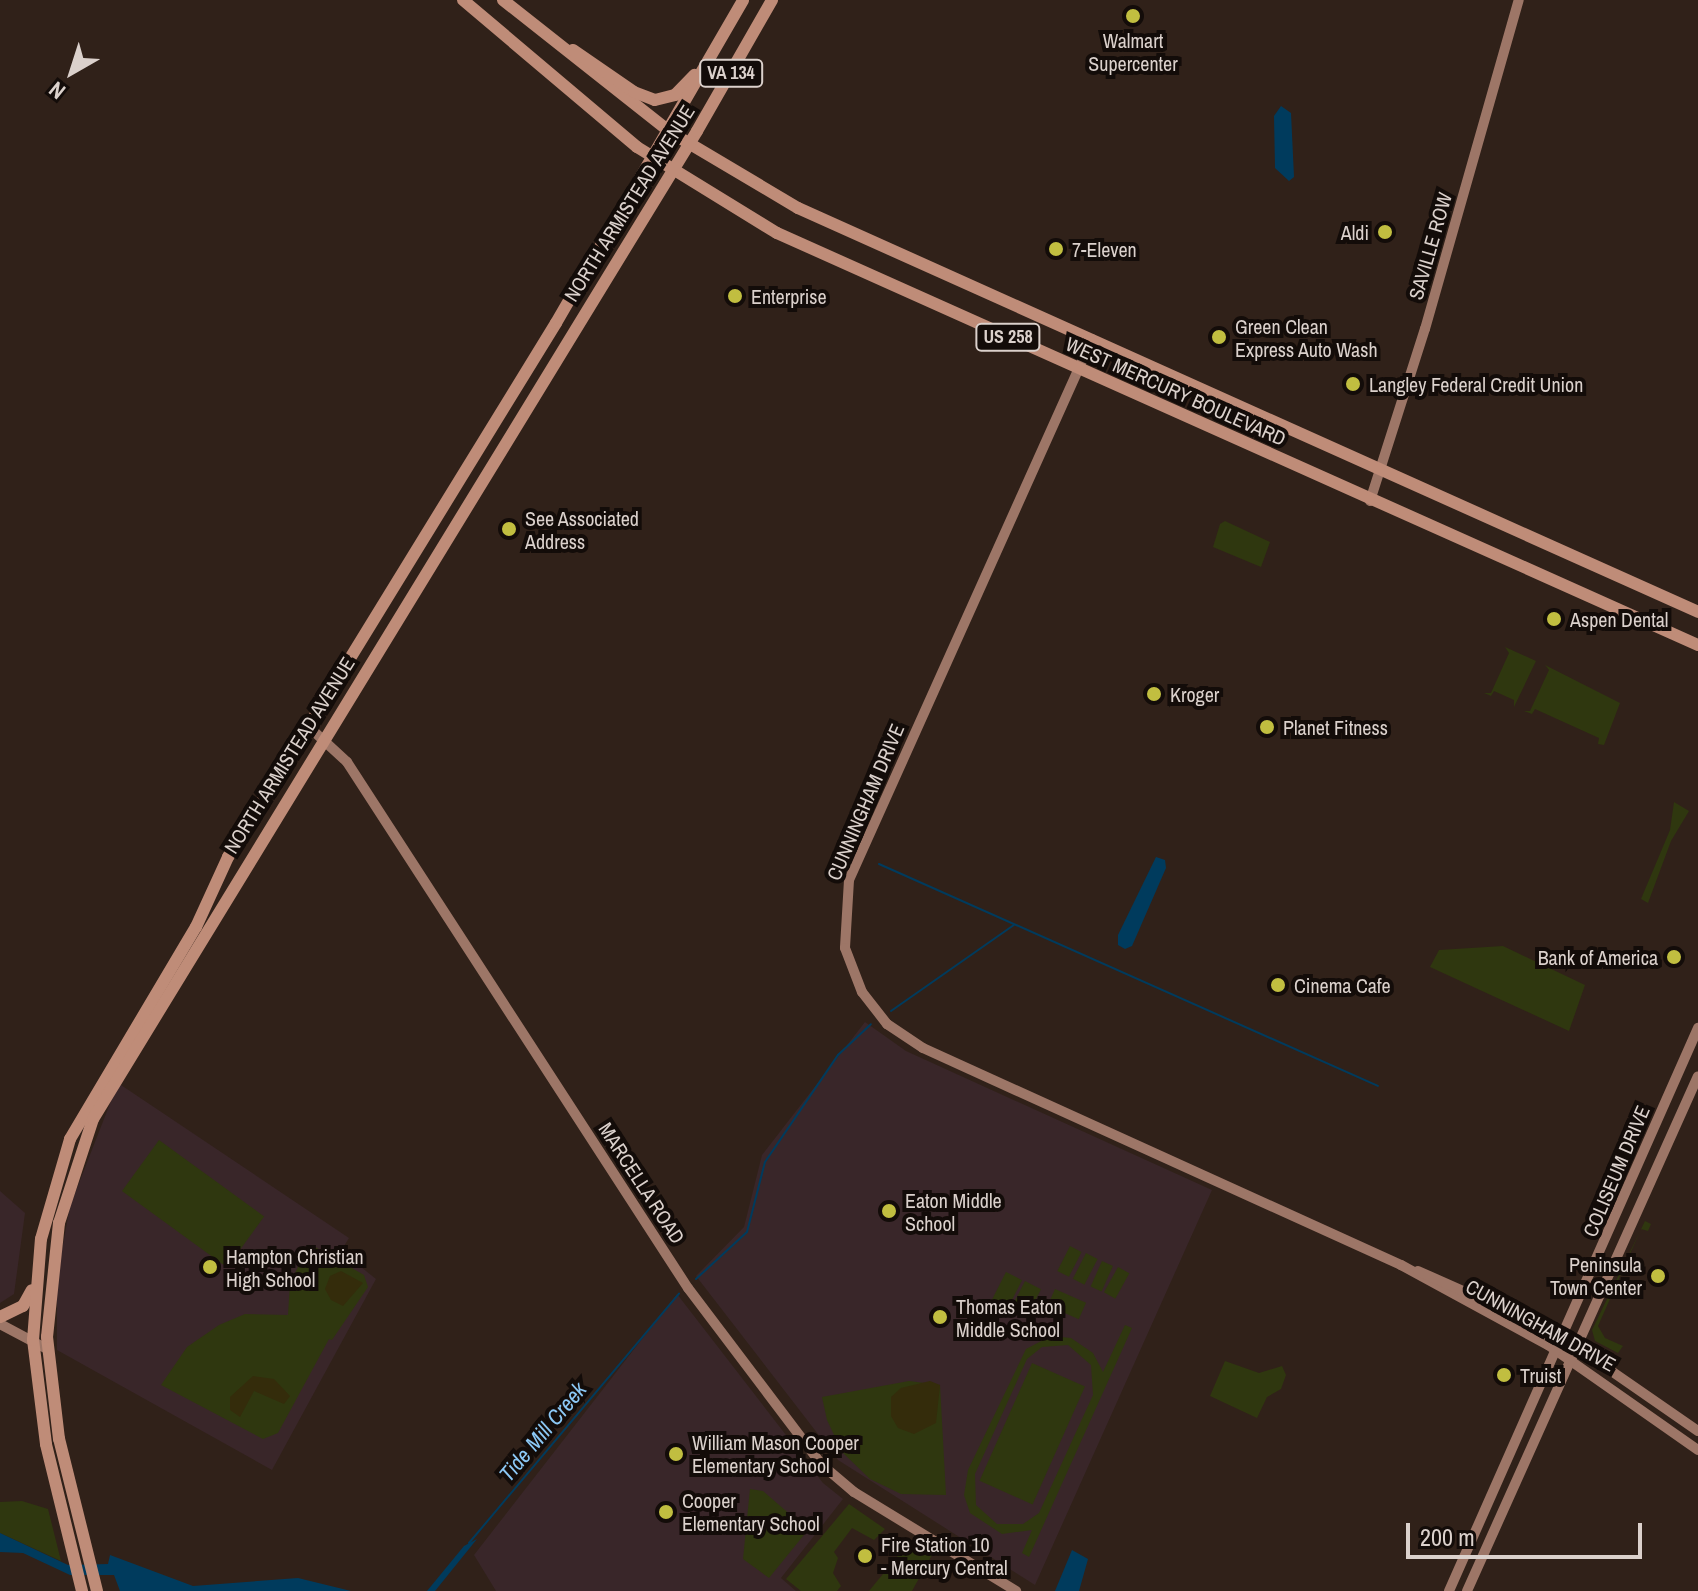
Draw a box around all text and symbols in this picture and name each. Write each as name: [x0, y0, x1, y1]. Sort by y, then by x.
marker: Walmart Supercenter: [1124, 7, 1142, 25]
place label: Walmart Supercenter: [1088, 28, 1178, 75]
north arrow: [32, 32, 112, 112]
road number: VA 134: [697, 59, 765, 87]
text: N: [42, 75, 71, 106]
street label: NORTH ARMISTEAD AVENUE: [558, 100, 700, 306]
street label: SAVILLE ROW: [1403, 190, 1457, 302]
place label: Aldi: [1341, 220, 1369, 244]
marker: Aldi: [1376, 223, 1394, 241]
place label: 7-Eleven: [1072, 237, 1137, 261]
marker: 7-Eleven: [1047, 240, 1065, 258]
place label: Enterprise: [751, 284, 827, 308]
marker: Enterprise: [726, 287, 744, 305]
place label: Green Clean Express Auto Wash: [1235, 314, 1378, 361]
road number: US 258: [974, 323, 1042, 351]
marker: Green Clean Express Auto Wash: [1210, 328, 1228, 346]
street label: WEST MERCURY BOULEVARD: [1062, 331, 1290, 451]
place label: Langley Federal Credit Union: [1369, 372, 1583, 396]
marker: Langley Federal Credit Union: [1344, 375, 1362, 393]
place label: See Associated Address: [525, 506, 640, 553]
marker: See Associated Address: [500, 520, 518, 538]
place label: Aspen Dental: [1570, 607, 1668, 631]
marker: Aspen Dental: [1545, 610, 1563, 628]
street label: NORTH ARMISTEAD AVENUE: [218, 652, 360, 858]
place label: Kroger: [1170, 682, 1219, 706]
marker: Kroger: [1145, 685, 1163, 703]
place label: Planet Fitness: [1283, 715, 1388, 739]
marker: Planet Fitness: [1258, 718, 1276, 736]
street label: CUNNINGHAM DRIVE: [821, 720, 909, 884]
place label: Bank of America: [1537, 945, 1658, 969]
marker: Bank of America: [1665, 948, 1683, 966]
place label: Cinema Cafe: [1294, 973, 1391, 997]
marker: Cinema Cafe: [1269, 976, 1287, 994]
street label: COLISEUM DRIVE: [1578, 1102, 1654, 1240]
street label: MARCELLA ROAD: [594, 1118, 690, 1248]
place label: Eaton Middle School: [905, 1188, 1002, 1235]
marker: Eaton Middle School: [880, 1202, 898, 1220]
place label: Hampton Christian High School: [226, 1244, 364, 1291]
place label: Peninsula Town Center: [1550, 1252, 1642, 1299]
marker: Hampton Christian High School: [201, 1258, 219, 1276]
marker: Peninsula Town Center: [1649, 1267, 1667, 1285]
street label: CUNNINGHAM DRIVE: [1462, 1274, 1620, 1376]
place label: Thomas Eaton Middle School: [956, 1294, 1063, 1341]
marker: Thomas Eaton Middle School: [931, 1308, 949, 1326]
place label: Truist: [1520, 1363, 1561, 1387]
marker: Truist: [1495, 1366, 1513, 1384]
water label: Tide Mill Creek: [494, 1377, 592, 1487]
place label: William Mason Cooper Elementary School: [692, 1430, 859, 1477]
marker: William Mason Cooper Elementary School: [667, 1445, 685, 1463]
place label: Cooper Elementary School: [682, 1488, 820, 1535]
marker: Cooper Elementary School: [657, 1503, 675, 1521]
scale bar: [1410, 1507, 1646, 1557]
text: 200 m: [1420, 1521, 1475, 1553]
place label: Fire Station 10 - Mercury Central: [881, 1532, 1008, 1579]
marker: Fire Station 10 - Mercury Central: [856, 1547, 874, 1565]

